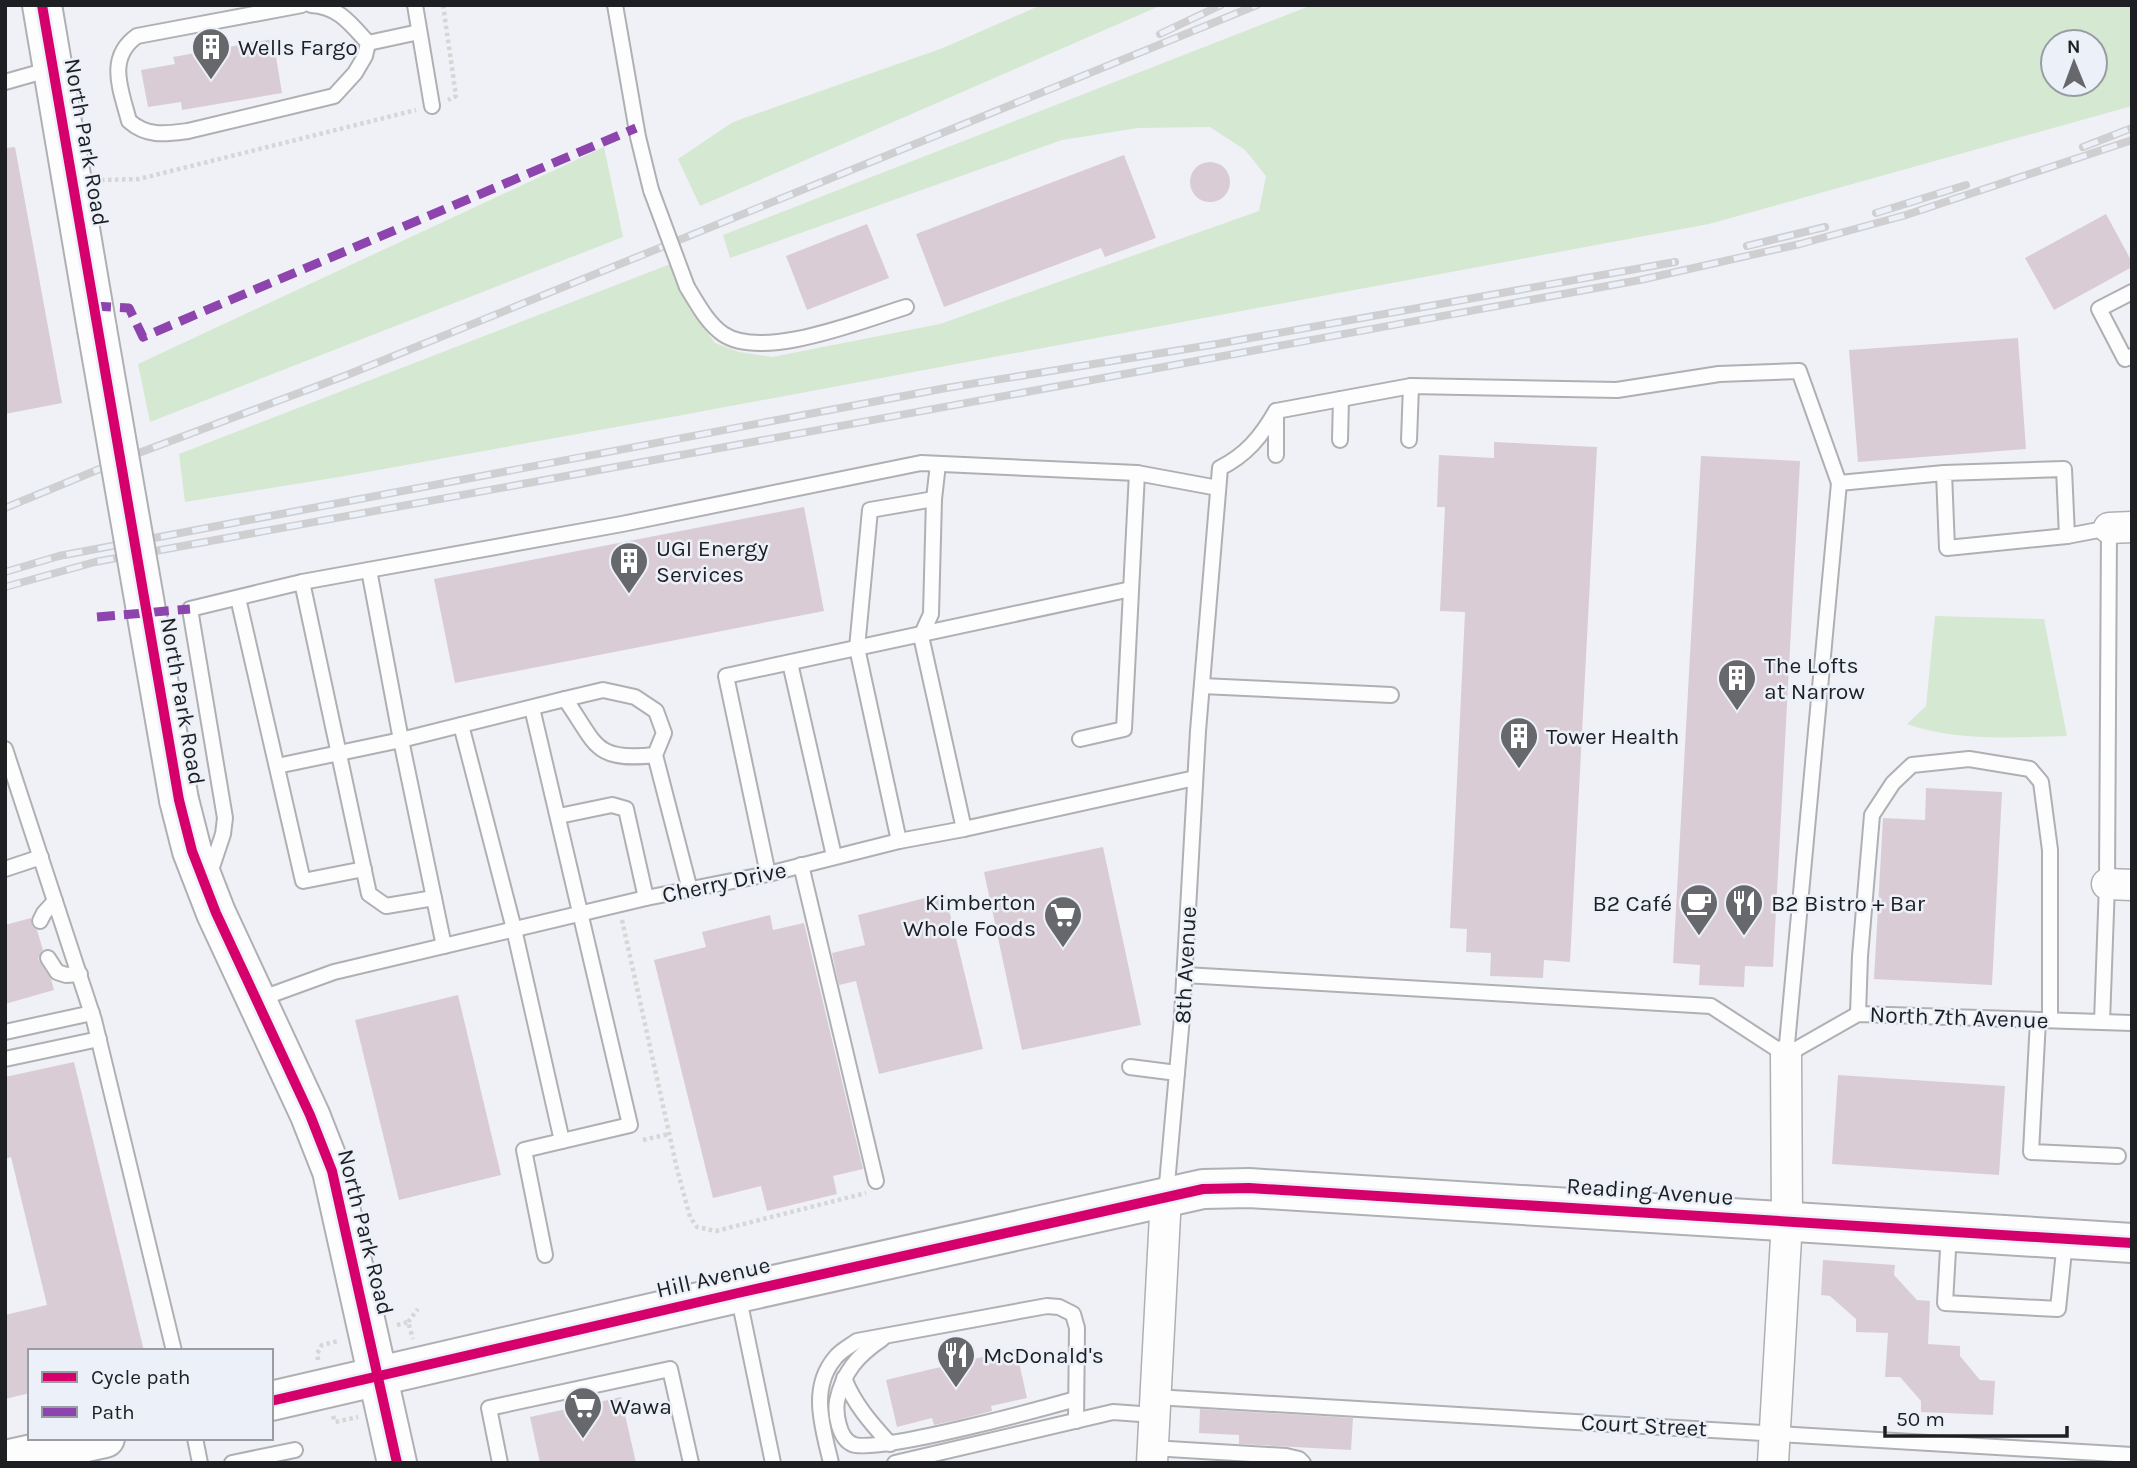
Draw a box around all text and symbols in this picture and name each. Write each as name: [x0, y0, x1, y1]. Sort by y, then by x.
building icon: Wells Fargo: [190, 26, 232, 81]
north arrow: [2039, 28, 2109, 98]
place label: Wells Fargo: [238, 34, 358, 61]
text: N: [2067, 36, 2081, 58]
street label: North Park Road: [58, 56, 115, 228]
place label: UGI Energy Services: [656, 535, 769, 588]
building icon: UGI Energy Services: [608, 540, 650, 595]
street label: North Park Road: [154, 615, 211, 787]
place label: The Lofts at Narrow: [1764, 652, 1865, 705]
building icon: The Lofts at Narrow: [1716, 657, 1758, 712]
building icon: Tower Health: [1498, 715, 1540, 770]
place label: Tower Health: [1546, 723, 1679, 750]
street label: Cherry Drive: [660, 856, 789, 909]
cafe icon: B2 Café: [1678, 882, 1720, 937]
restaurant icon: B2 Bistro + Bar: [1723, 882, 1765, 937]
place label: Kimberton Whole Foods: [903, 889, 1036, 942]
place label: B2 Café: [1592, 890, 1672, 917]
place label: B2 Bistro + Bar: [1771, 890, 1926, 917]
supermarket icon: Kimberton Whole Foods: [1042, 894, 1084, 949]
street label: 8th Avenue: [1169, 905, 1202, 1025]
street label: North 7th Avenue: [1869, 1001, 2049, 1034]
street label: North Park Road: [332, 1147, 399, 1318]
street label: Reading Avenue: [1566, 1172, 1734, 1211]
street label: Hill Avenue: [653, 1251, 773, 1304]
restaurant icon: McDonald's: [935, 1334, 977, 1389]
place label: McDonald's: [983, 1342, 1104, 1369]
legend: [28, 1349, 273, 1440]
text: Cycle path: [91, 1365, 191, 1389]
supermarket icon: Wawa: [562, 1385, 604, 1440]
place label: Wawa: [610, 1393, 672, 1420]
scale bar: [1885, 1394, 2067, 1438]
text: Path: [91, 1400, 135, 1424]
text: 50 m: [1896, 1407, 1945, 1431]
street label: Court Street: [1580, 1409, 1708, 1442]

